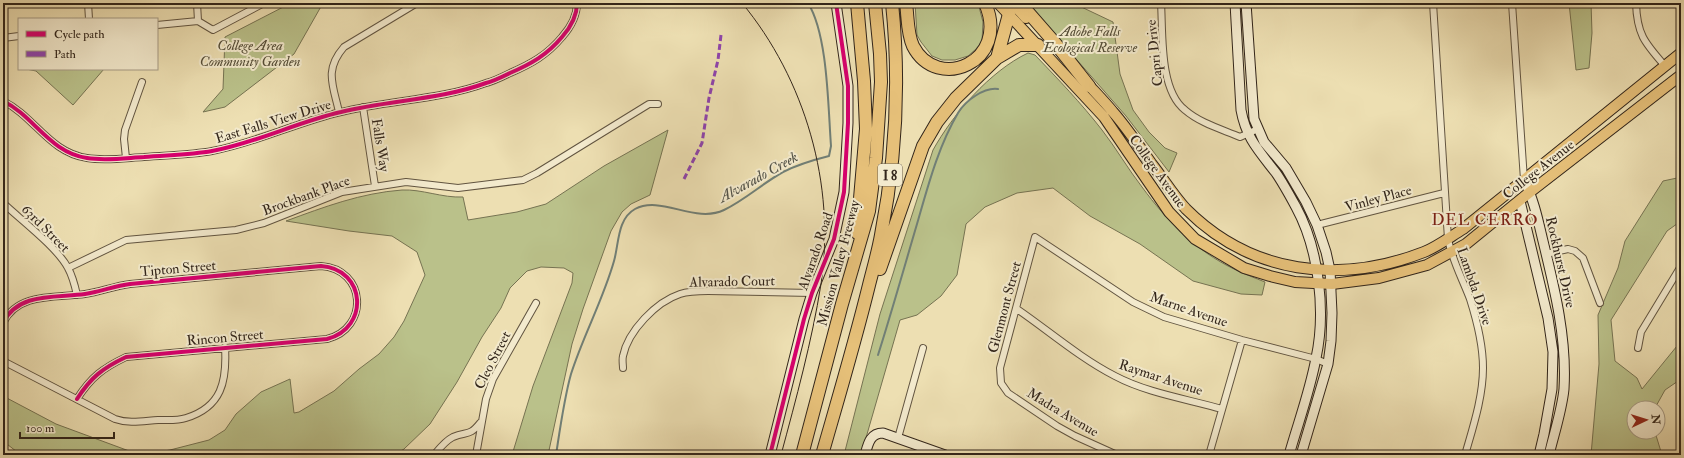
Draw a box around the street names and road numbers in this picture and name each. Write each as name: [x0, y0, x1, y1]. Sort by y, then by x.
street label: Capri Drive: [1143, 19, 1167, 87]
street label: East Falls View Drive: [213, 96, 333, 147]
street label: Falls Way: [367, 117, 393, 174]
street label: College Avenue: [1125, 131, 1190, 211]
street label: College Avenue: [1499, 136, 1578, 203]
road number: I 8: [878, 164, 902, 186]
street label: Brockbank Place: [260, 172, 352, 219]
street label: Vinley Place: [1343, 181, 1414, 217]
street label: Mission Valley Freeway: [813, 198, 865, 328]
street label: 63rd Street: [18, 201, 74, 256]
street label: Alvarado Road: [794, 210, 837, 293]
street label: Rockhurst Drive: [1542, 215, 1579, 309]
street label: Lambda Drive: [1453, 245, 1496, 327]
street label: Tipton Street: [139, 257, 217, 281]
street label: Glenmont Street: [984, 259, 1025, 355]
street label: Alvarado Court: [688, 272, 775, 291]
street label: Marne Avenue: [1148, 288, 1230, 331]
street label: Rincon Street: [186, 326, 265, 349]
street label: Cleo Street: [471, 328, 515, 392]
street label: Raymar Avenue: [1116, 356, 1205, 400]
street label: Madra Avenue: [1024, 384, 1102, 441]

